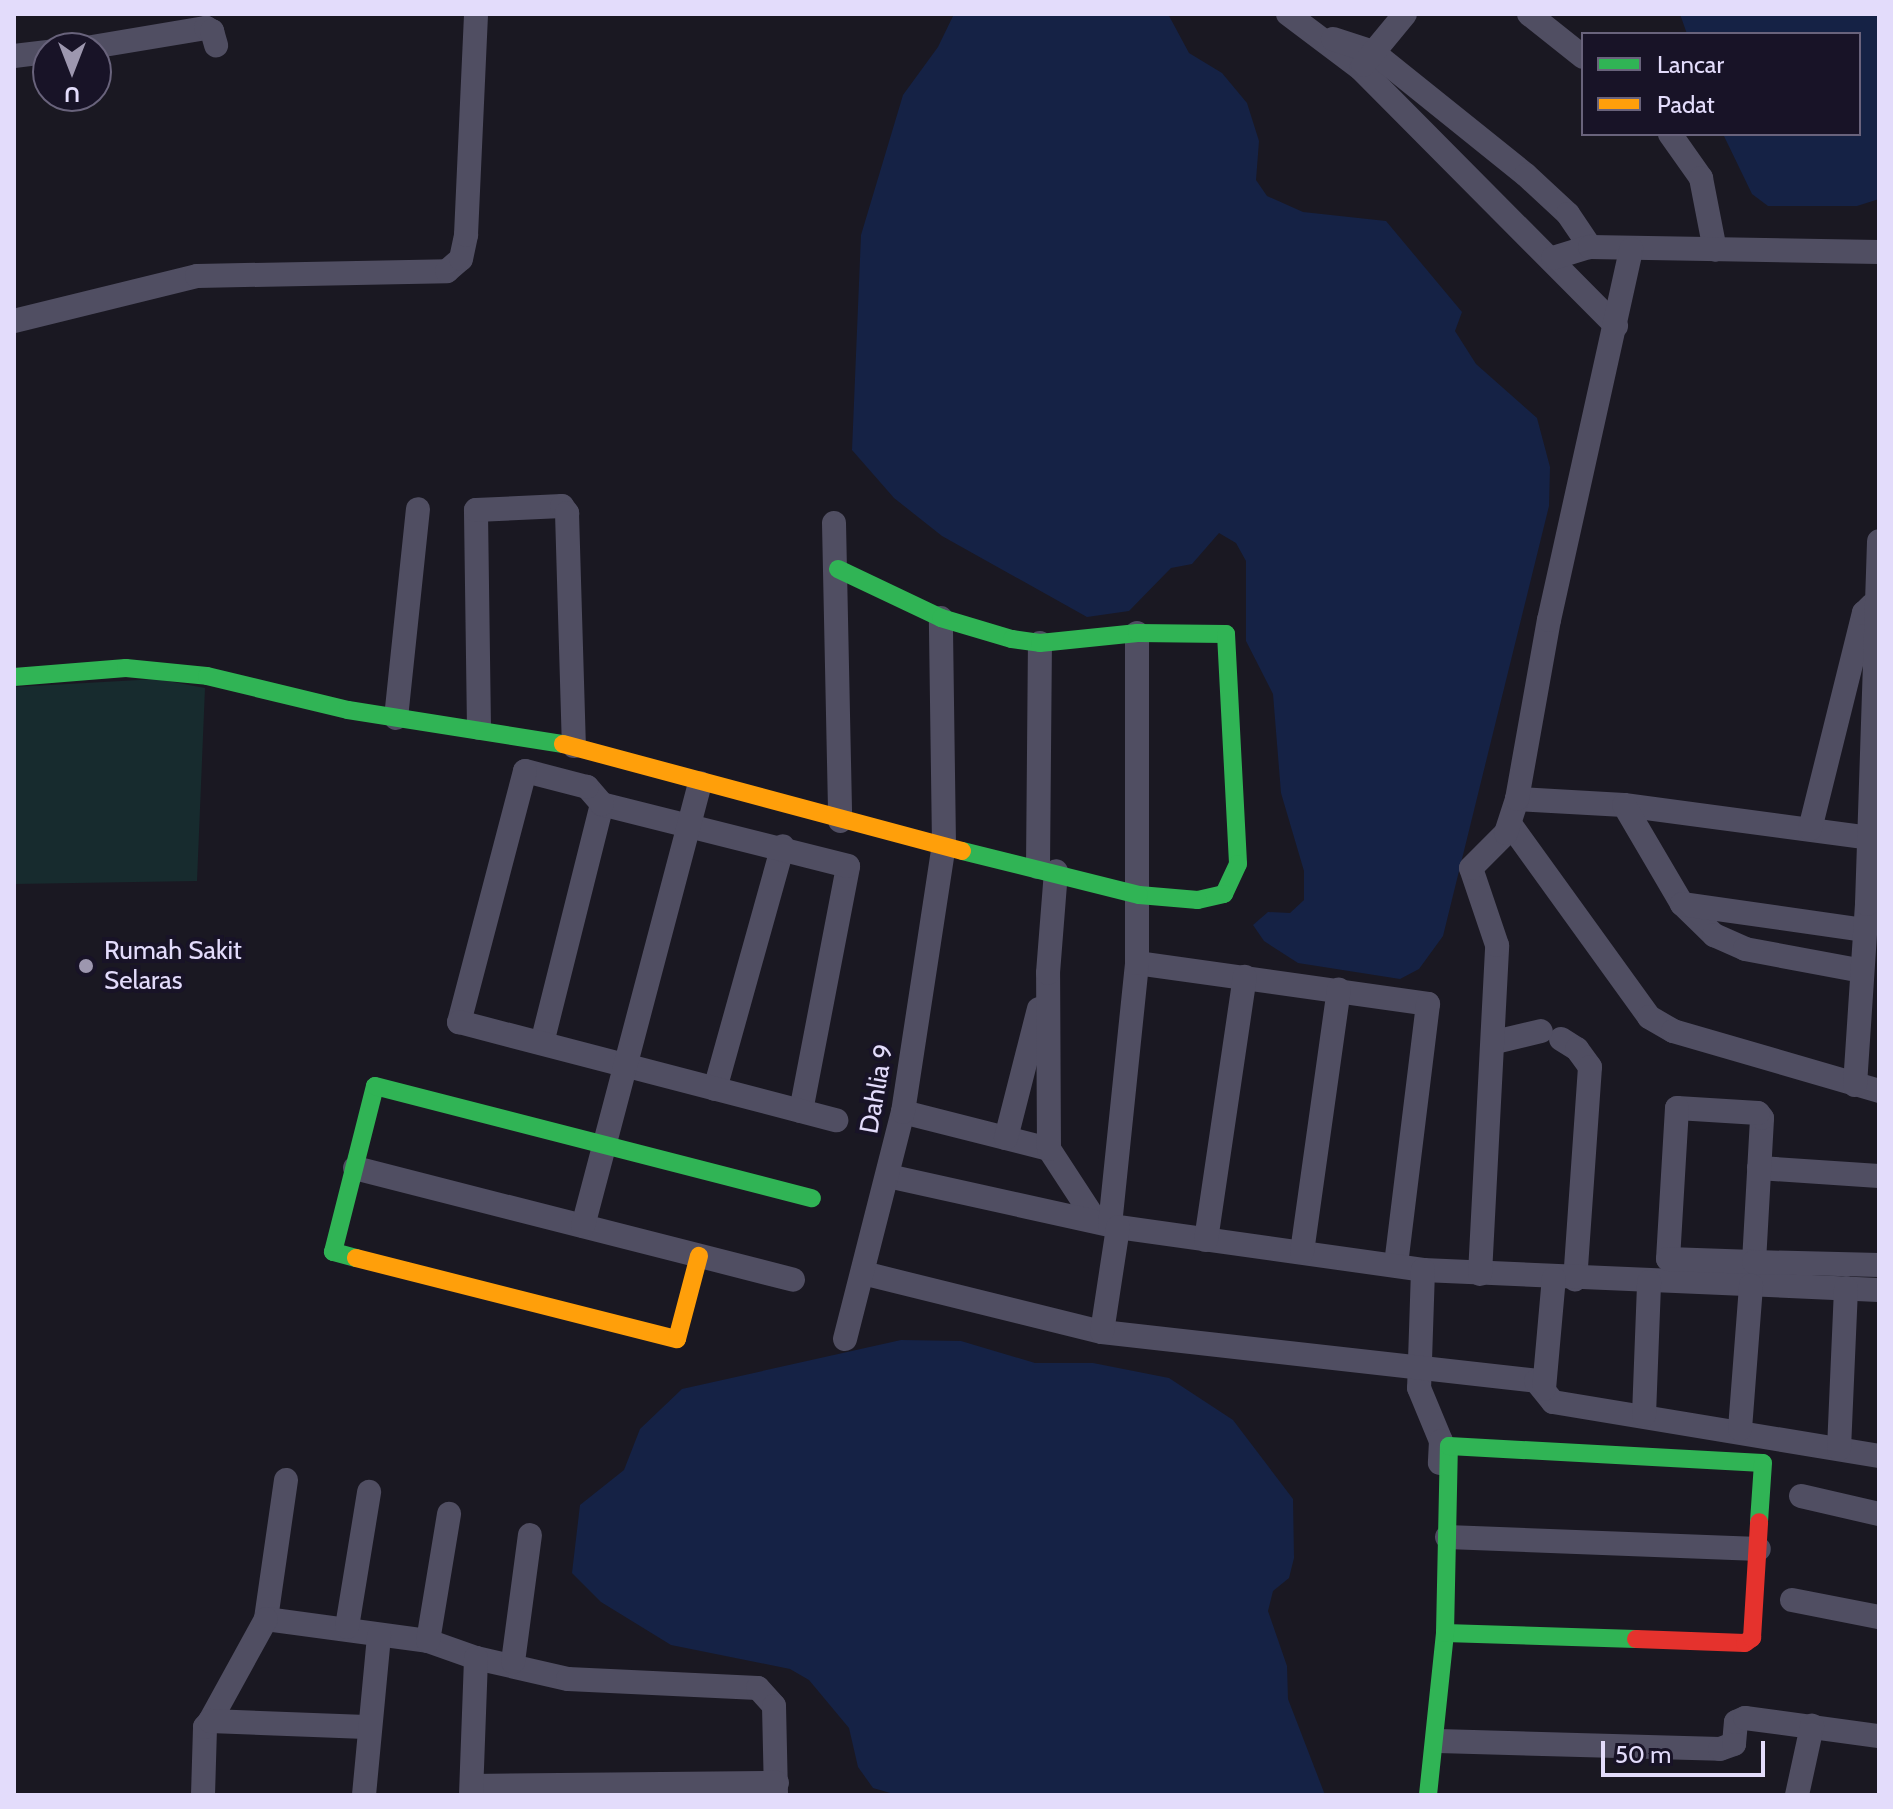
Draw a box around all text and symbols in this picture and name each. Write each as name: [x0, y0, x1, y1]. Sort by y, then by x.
north arrow: [32, 32, 112, 112]
legend: [1581, 32, 1861, 136]
text: Lancar: [1657, 50, 1724, 79]
text: U: [64, 81, 80, 108]
text: Padat: [1657, 90, 1715, 119]
place label: Rumah Sakit Selaras: [104, 935, 242, 996]
marker: Rumah Sakit Selaras: [75, 955, 97, 977]
street label: Dahlia 9: [854, 1042, 900, 1136]
scale bar: [1605, 1725, 1769, 1775]
text: 50 m: [1615, 1740, 1671, 1769]

